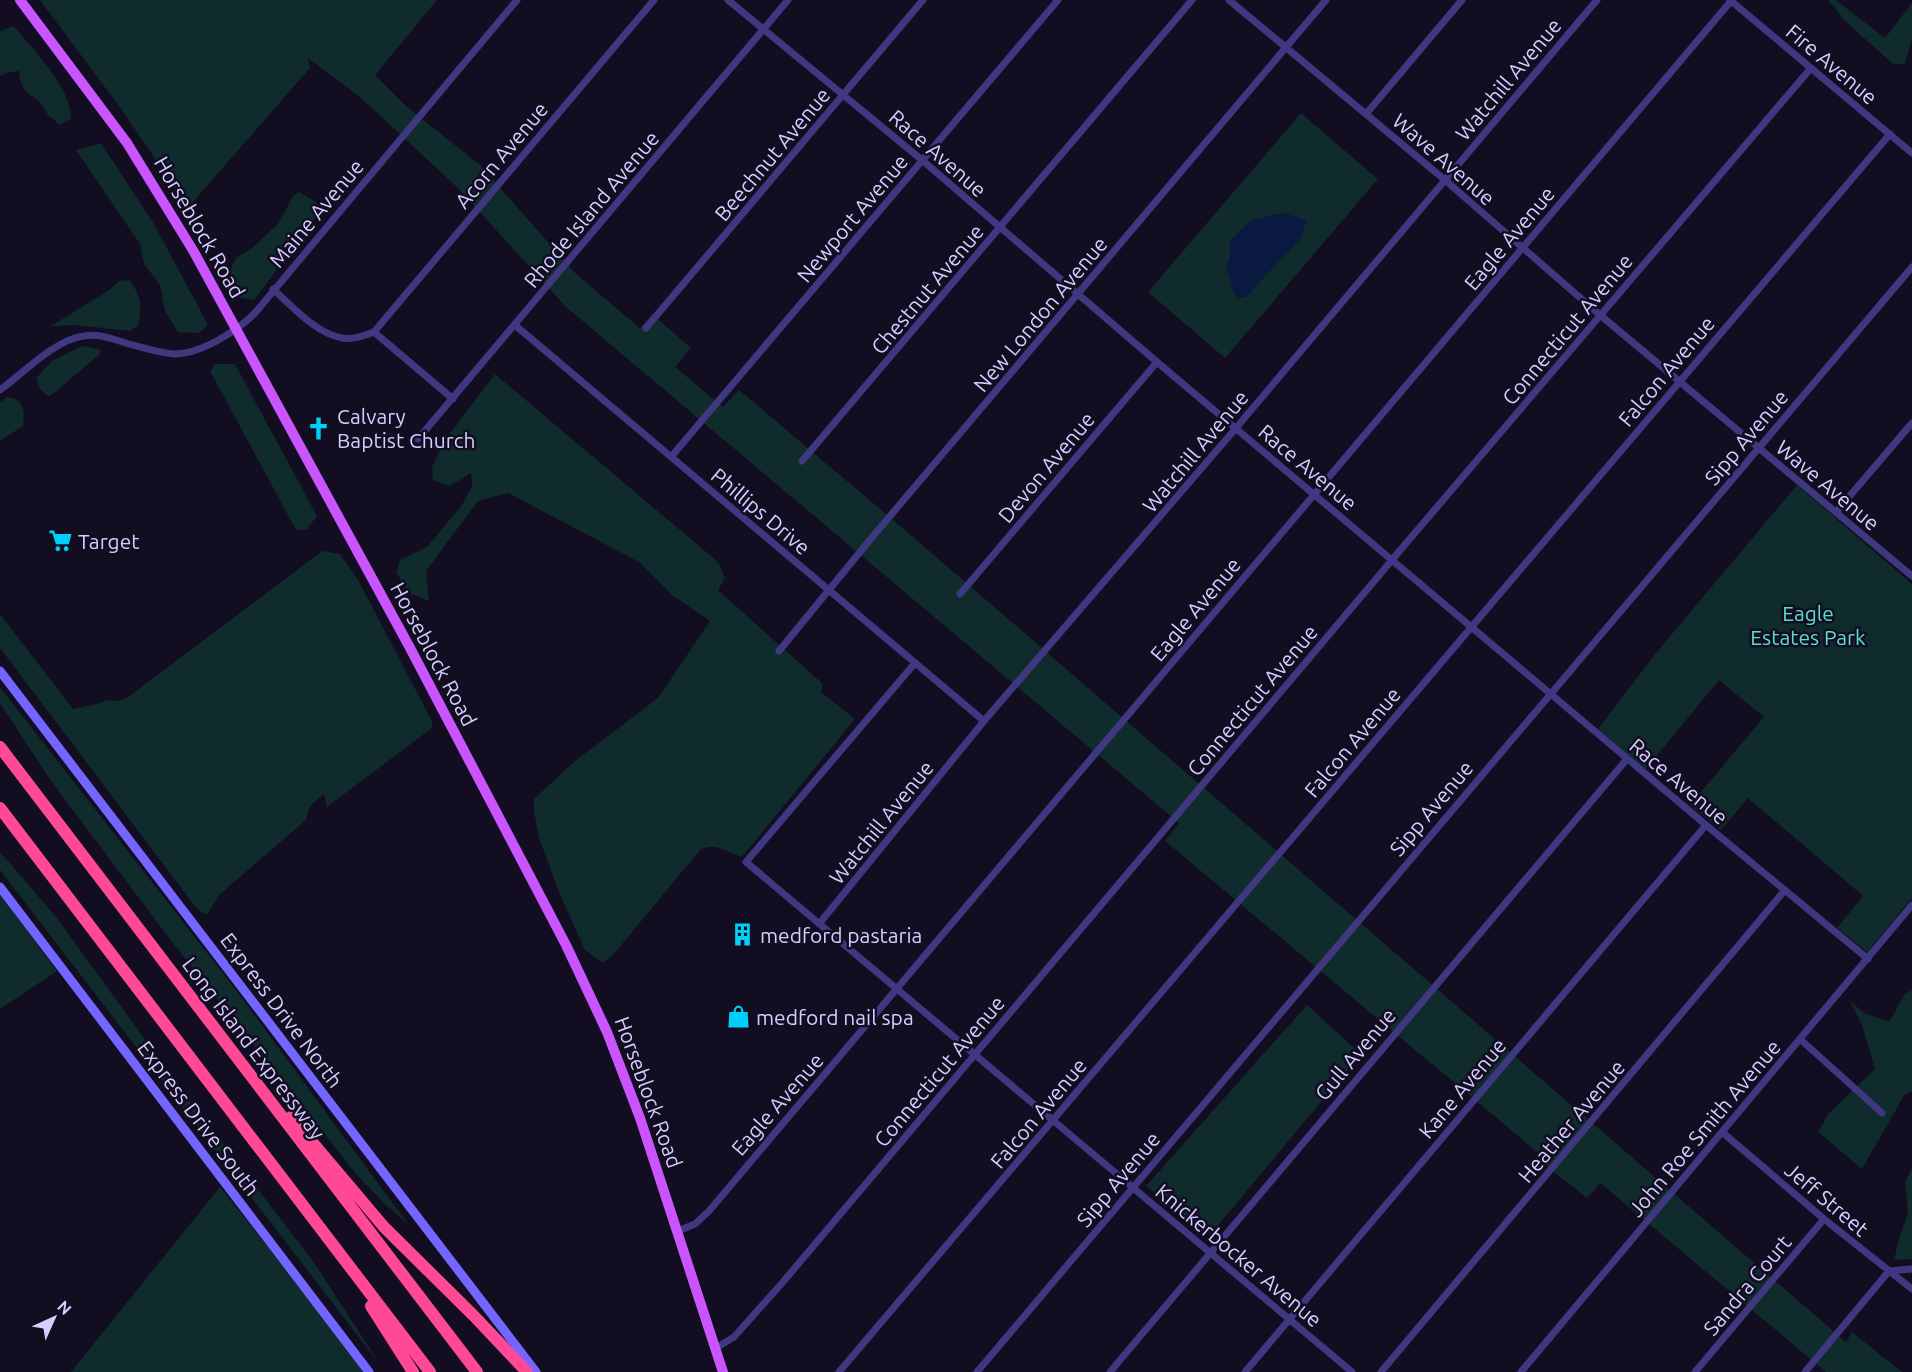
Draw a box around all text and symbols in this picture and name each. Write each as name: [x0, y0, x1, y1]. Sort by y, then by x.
street label: Watchill Avenue: [1450, 13, 1566, 145]
street label: Fire Avenue: [1782, 19, 1882, 109]
street label: Beechnut Avenue: [709, 83, 835, 225]
street label: Acorn Avenue: [450, 97, 552, 213]
street label: Race Avenue: [885, 104, 991, 202]
street label: Wave Avenue: [1388, 108, 1500, 210]
street label: Rhode Island Avenue: [519, 126, 663, 292]
street label: Newport Avenue: [792, 149, 912, 287]
street label: Horseblock Road: [150, 152, 250, 302]
street label: Maine Avenue: [264, 154, 368, 272]
street label: Eagle Avenue: [1459, 182, 1559, 294]
street label: Chestnut Avenue: [866, 219, 988, 359]
street label: New London Avenue: [968, 232, 1112, 396]
street label: Connecticut Avenue: [1497, 249, 1637, 409]
street label: Falcon Avenue: [1613, 311, 1719, 431]
street label: Watchill Avenue: [1137, 385, 1253, 517]
street label: Sipp Avenue: [1699, 385, 1793, 489]
place label: Calvary Baptist Church: [337, 404, 476, 452]
street label: Devon Avenue: [993, 407, 1099, 527]
church icon: Calvary Baptist Church: [306, 415, 332, 441]
street label: Race Avenue: [1254, 419, 1362, 515]
street label: Wave Avenue: [1772, 435, 1884, 535]
street label: Phillips Drive: [707, 463, 815, 559]
supermarket icon: Target: [47, 528, 73, 554]
place label: Target: [78, 529, 140, 553]
street label: Eagle Avenue: [1145, 553, 1245, 665]
street label: Horseblock Road: [386, 578, 482, 730]
park label: Eagle Estates Park: [1750, 601, 1866, 649]
street label: Connecticut Avenue: [1182, 620, 1322, 780]
street label: Falcon Avenue: [1299, 682, 1405, 802]
street label: Race Avenue: [1625, 733, 1733, 829]
street label: Watchill Avenue: [824, 756, 938, 888]
street label: Sipp Avenue: [1384, 756, 1478, 860]
building icon: medford pastaria: [729, 922, 755, 948]
place label: medford pastaria: [760, 923, 922, 947]
street label: Express Drive North: [216, 928, 348, 1092]
street label: Long Island Expressway: [178, 952, 330, 1144]
street label: Connecticut Avenue: [869, 991, 1009, 1151]
street label: Gull Avenue: [1310, 1003, 1400, 1105]
shop icon: medford nail spa: [725, 1004, 751, 1030]
place label: medford nail spa: [756, 1005, 914, 1029]
street label: Horseblock Road: [610, 1013, 688, 1171]
street label: Kane Avenue: [1413, 1033, 1511, 1143]
street label: John Roe Smith Avenue: [1623, 1035, 1785, 1221]
street label: Express Drive South: [133, 1036, 265, 1200]
street label: Eagle Avenue: [726, 1048, 828, 1160]
street label: Falcon Avenue: [985, 1053, 1091, 1173]
street label: Heather Avenue: [1513, 1055, 1629, 1187]
street label: Sipp Avenue: [1071, 1127, 1165, 1231]
street label: Jeff Street: [1780, 1157, 1874, 1241]
street label: Knickerbocker Avenue: [1151, 1179, 1327, 1331]
street label: Sandra Court: [1698, 1230, 1796, 1340]
north arrow: [24, 1288, 84, 1348]
text: N: [54, 1297, 75, 1318]

